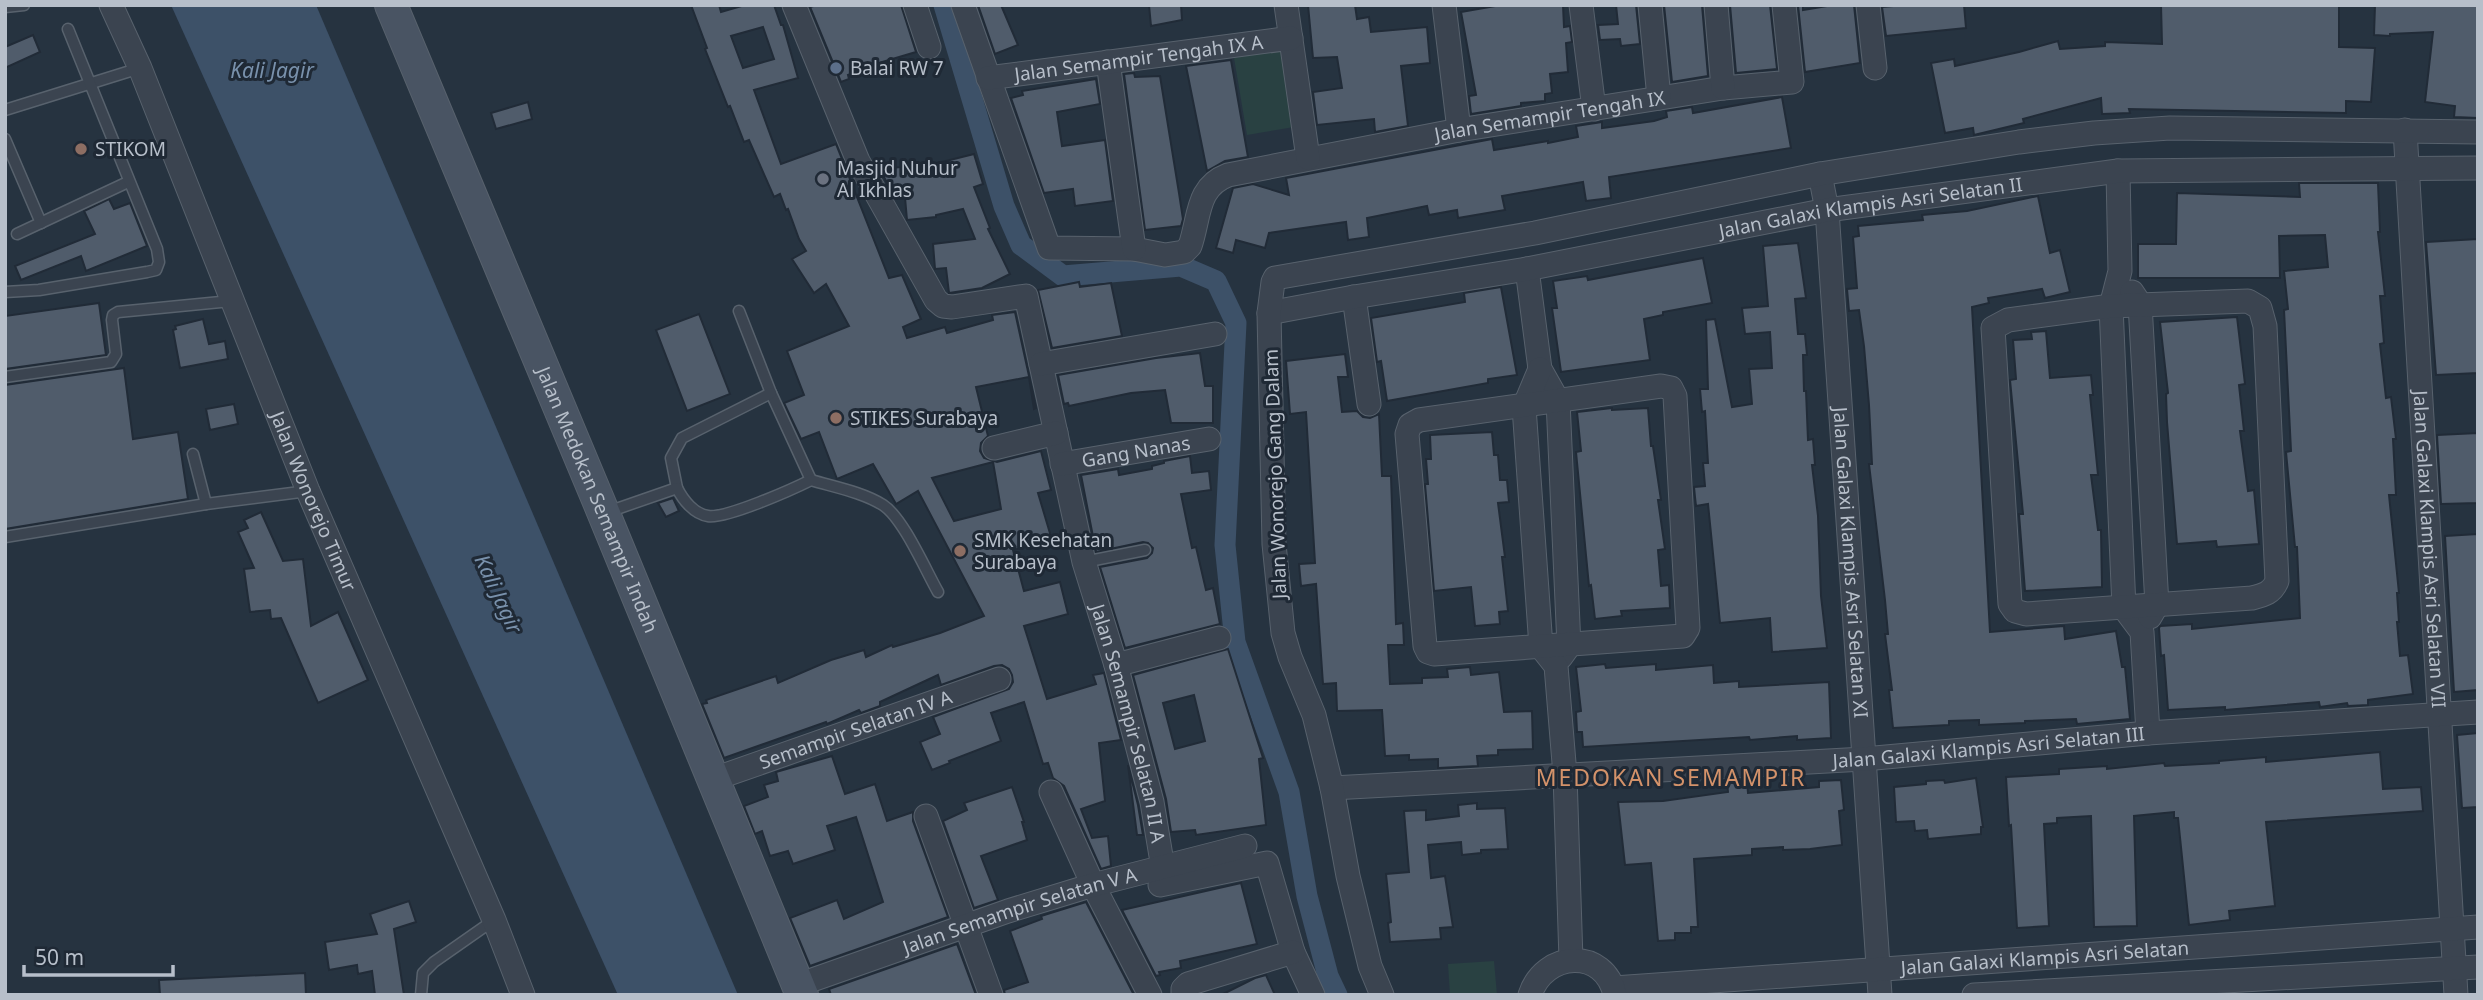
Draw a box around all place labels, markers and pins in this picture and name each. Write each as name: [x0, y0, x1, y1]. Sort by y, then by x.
place label: Balai RW 7: [850, 55, 944, 81]
marker: Balai RW 7: [828, 60, 844, 76]
place label: STIKOM: [95, 136, 166, 162]
marker: STIKOM: [73, 141, 89, 157]
place label: Masjid Nuhur Al Ikhlas: [837, 155, 958, 203]
marker: Masjid Nuhur Al Ikhlas: [815, 171, 831, 187]
place label: STIKES Surabaya: [850, 405, 998, 431]
marker: STIKES Surabaya: [828, 410, 844, 426]
place label: SMK Kesehatan Surabaya: [974, 527, 1112, 575]
marker: SMK Kesehatan Surabaya: [952, 543, 968, 559]

